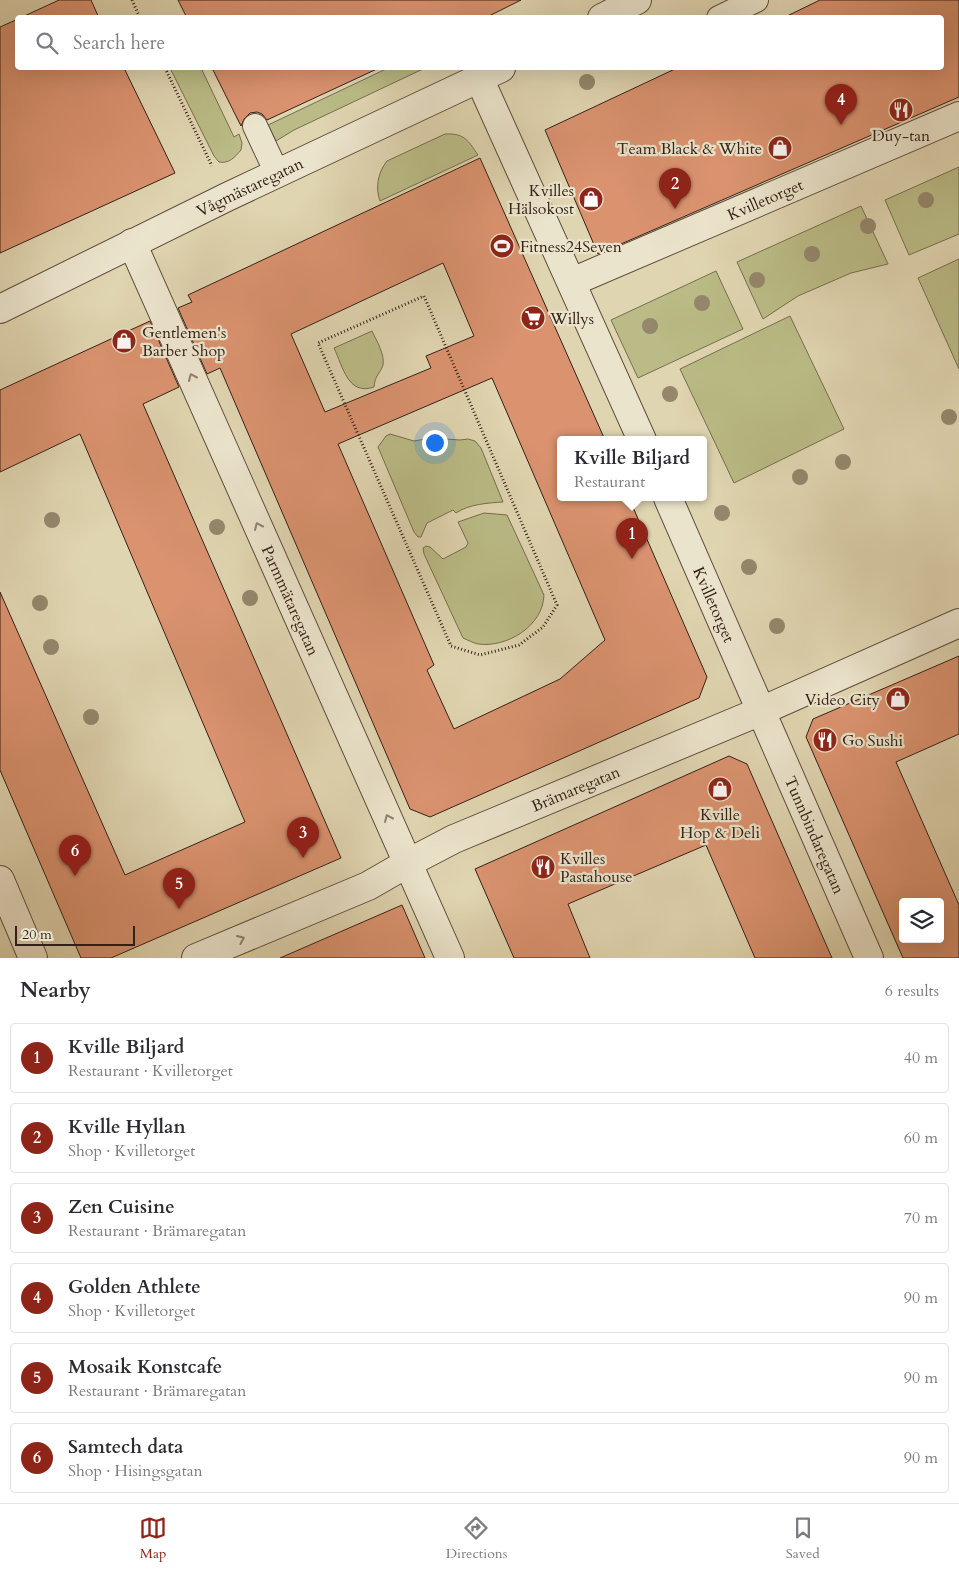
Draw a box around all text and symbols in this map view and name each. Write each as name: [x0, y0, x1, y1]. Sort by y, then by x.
search box: [15, 15, 944, 70]
icon: search: [33, 29, 61, 57]
text: Search here: [73, 30, 165, 56]
pin: 4: [825, 84, 857, 125]
restaurant icon: Duy-tan: [888, 97, 914, 123]
place label: Duy-tan: [872, 125, 930, 147]
shop icon: Team Black & White: [767, 135, 793, 161]
place label: Team Black & White: [617, 138, 762, 160]
street label: Vågmästaregatan: [193, 153, 307, 222]
pin: 2: [659, 168, 691, 209]
street label: Kvilletorget: [724, 174, 807, 226]
place label: Kvilles Hälsokost: [508, 180, 574, 220]
shop icon: Kvilles Hälsokost: [578, 186, 604, 212]
sports icon: Fitness24Seven: [489, 233, 515, 259]
place label: Fitness24Seven: [520, 236, 622, 258]
supermarket icon: Willys: [520, 305, 546, 331]
place label: Willys: [549, 308, 594, 330]
place label: Gentlemen's Barber Shop: [142, 322, 226, 362]
shop icon: Gentlemen's Barber Shop: [111, 328, 137, 354]
one-way arrow: [187, 373, 198, 382]
your location: [422, 430, 448, 456]
popup: [557, 436, 707, 501]
text: Kville Biljard: [574, 445, 690, 471]
text: Restaurant: [574, 471, 645, 493]
pin: 1: [616, 518, 648, 559]
one-way arrow: [253, 522, 264, 531]
street label: Parmmätaregatan: [256, 542, 324, 659]
street label: Kvilletorget: [687, 563, 740, 646]
shop icon: Video City: [885, 686, 911, 712]
place label: Video City: [805, 689, 881, 711]
restaurant icon: Go Sushi: [812, 727, 838, 753]
place label: Go Sushi: [842, 730, 904, 752]
street label: Brämaregatan: [528, 761, 624, 818]
street label: Tunnbindaregatan: [779, 773, 850, 897]
shop icon: Kville Hop & Deli: [707, 776, 733, 802]
place label: Kville Hop & Deli: [680, 804, 760, 844]
one-way arrow: [384, 814, 394, 823]
pin: 3: [287, 817, 319, 858]
pin: 6: [59, 835, 91, 876]
place label: Kvilles Pastahouse: [560, 848, 633, 888]
restaurant icon: Kvilles Pastahouse: [530, 854, 556, 880]
pin: 5: [163, 868, 195, 909]
map controls: [899, 898, 944, 943]
button: layers: [899, 898, 944, 943]
scale bar: [15, 923, 135, 946]
text: 20 m: [22, 925, 52, 944]
one-way arrow: [236, 935, 245, 946]
text: Nearby: [20, 976, 91, 1005]
text: 6 results: [885, 980, 939, 1002]
text: Kville Biljard: [68, 1034, 184, 1060]
text: 1: [33, 1047, 41, 1069]
text: 40 m: [904, 1047, 938, 1069]
text: Restaurant · Kvilletorget: [68, 1060, 233, 1082]
text: Kville Hyllan: [68, 1114, 186, 1140]
text: 2: [33, 1127, 41, 1149]
text: 60 m: [904, 1127, 938, 1149]
text: Shop · Kvilletorget: [68, 1140, 195, 1162]
text: Zen Cuisine: [68, 1194, 175, 1220]
text: 3: [33, 1207, 41, 1229]
text: 70 m: [904, 1207, 938, 1229]
text: Restaurant · Brämaregatan: [68, 1220, 246, 1242]
text: Golden Athlete: [68, 1274, 201, 1300]
text: 4: [33, 1287, 41, 1309]
text: 90 m: [904, 1287, 938, 1309]
text: Shop · Kvilletorget: [68, 1300, 195, 1322]
text: Mosaik Konstcafe: [68, 1354, 222, 1380]
text: 5: [33, 1367, 41, 1389]
text: 90 m: [904, 1367, 938, 1389]
text: Restaurant · Brämaregatan: [68, 1380, 246, 1402]
text: Samtech data: [68, 1434, 184, 1460]
text: 6: [33, 1447, 41, 1469]
text: 90 m: [904, 1447, 938, 1469]
text: Shop · Hisingsgatan: [68, 1460, 203, 1482]
tab: Map: [139, 1514, 167, 1563]
tab: Directions: [446, 1514, 507, 1563]
tab: Saved: [786, 1514, 820, 1563]

